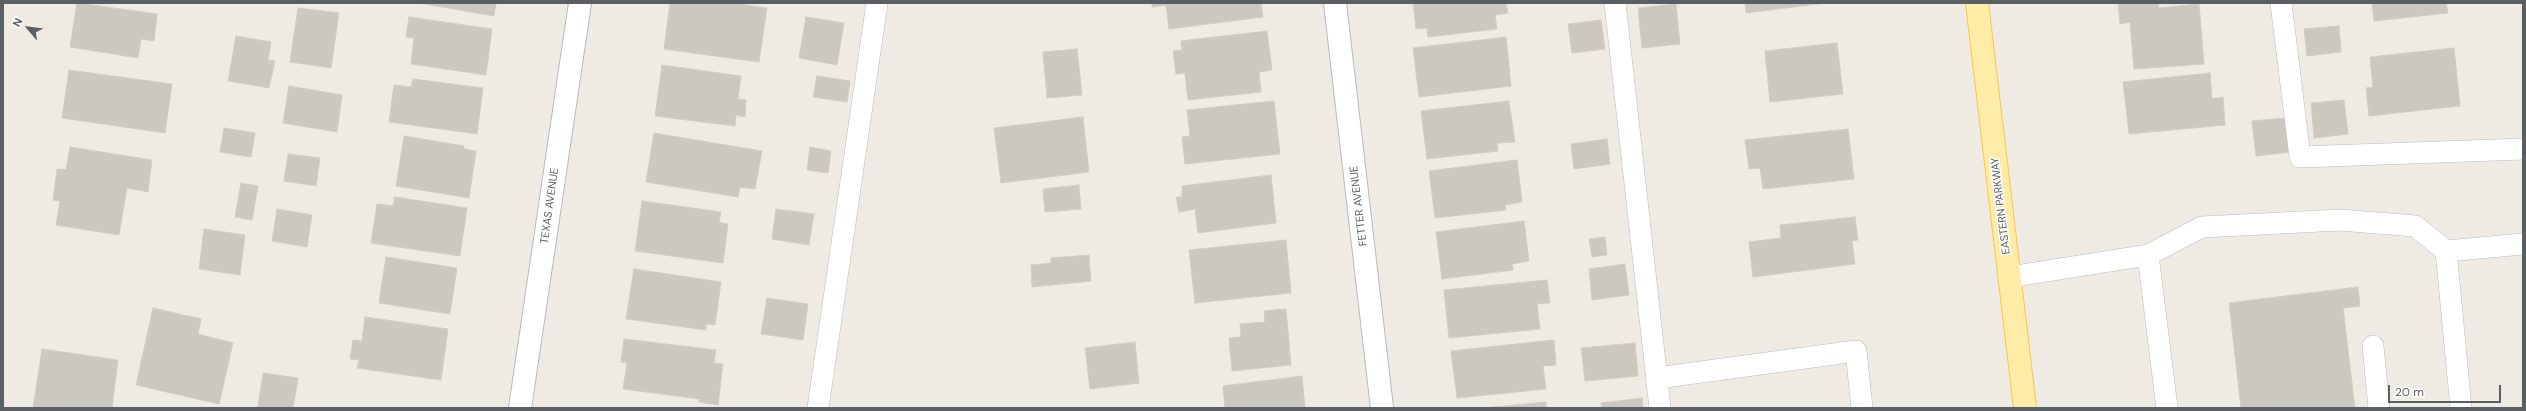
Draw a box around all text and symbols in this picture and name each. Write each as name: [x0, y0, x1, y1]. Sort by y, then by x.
north arrow: [8, 8, 48, 48]
text: N: [9, 16, 25, 29]
street label: EASTERN PARKWAY: [1989, 157, 2013, 255]
street label: FETTER AVENUE: [1348, 165, 1370, 247]
street label: TEXAS AVENUE: [538, 167, 562, 245]
scale bar: [2390, 377, 2503, 403]
text: 20 m: [2395, 384, 2424, 400]

